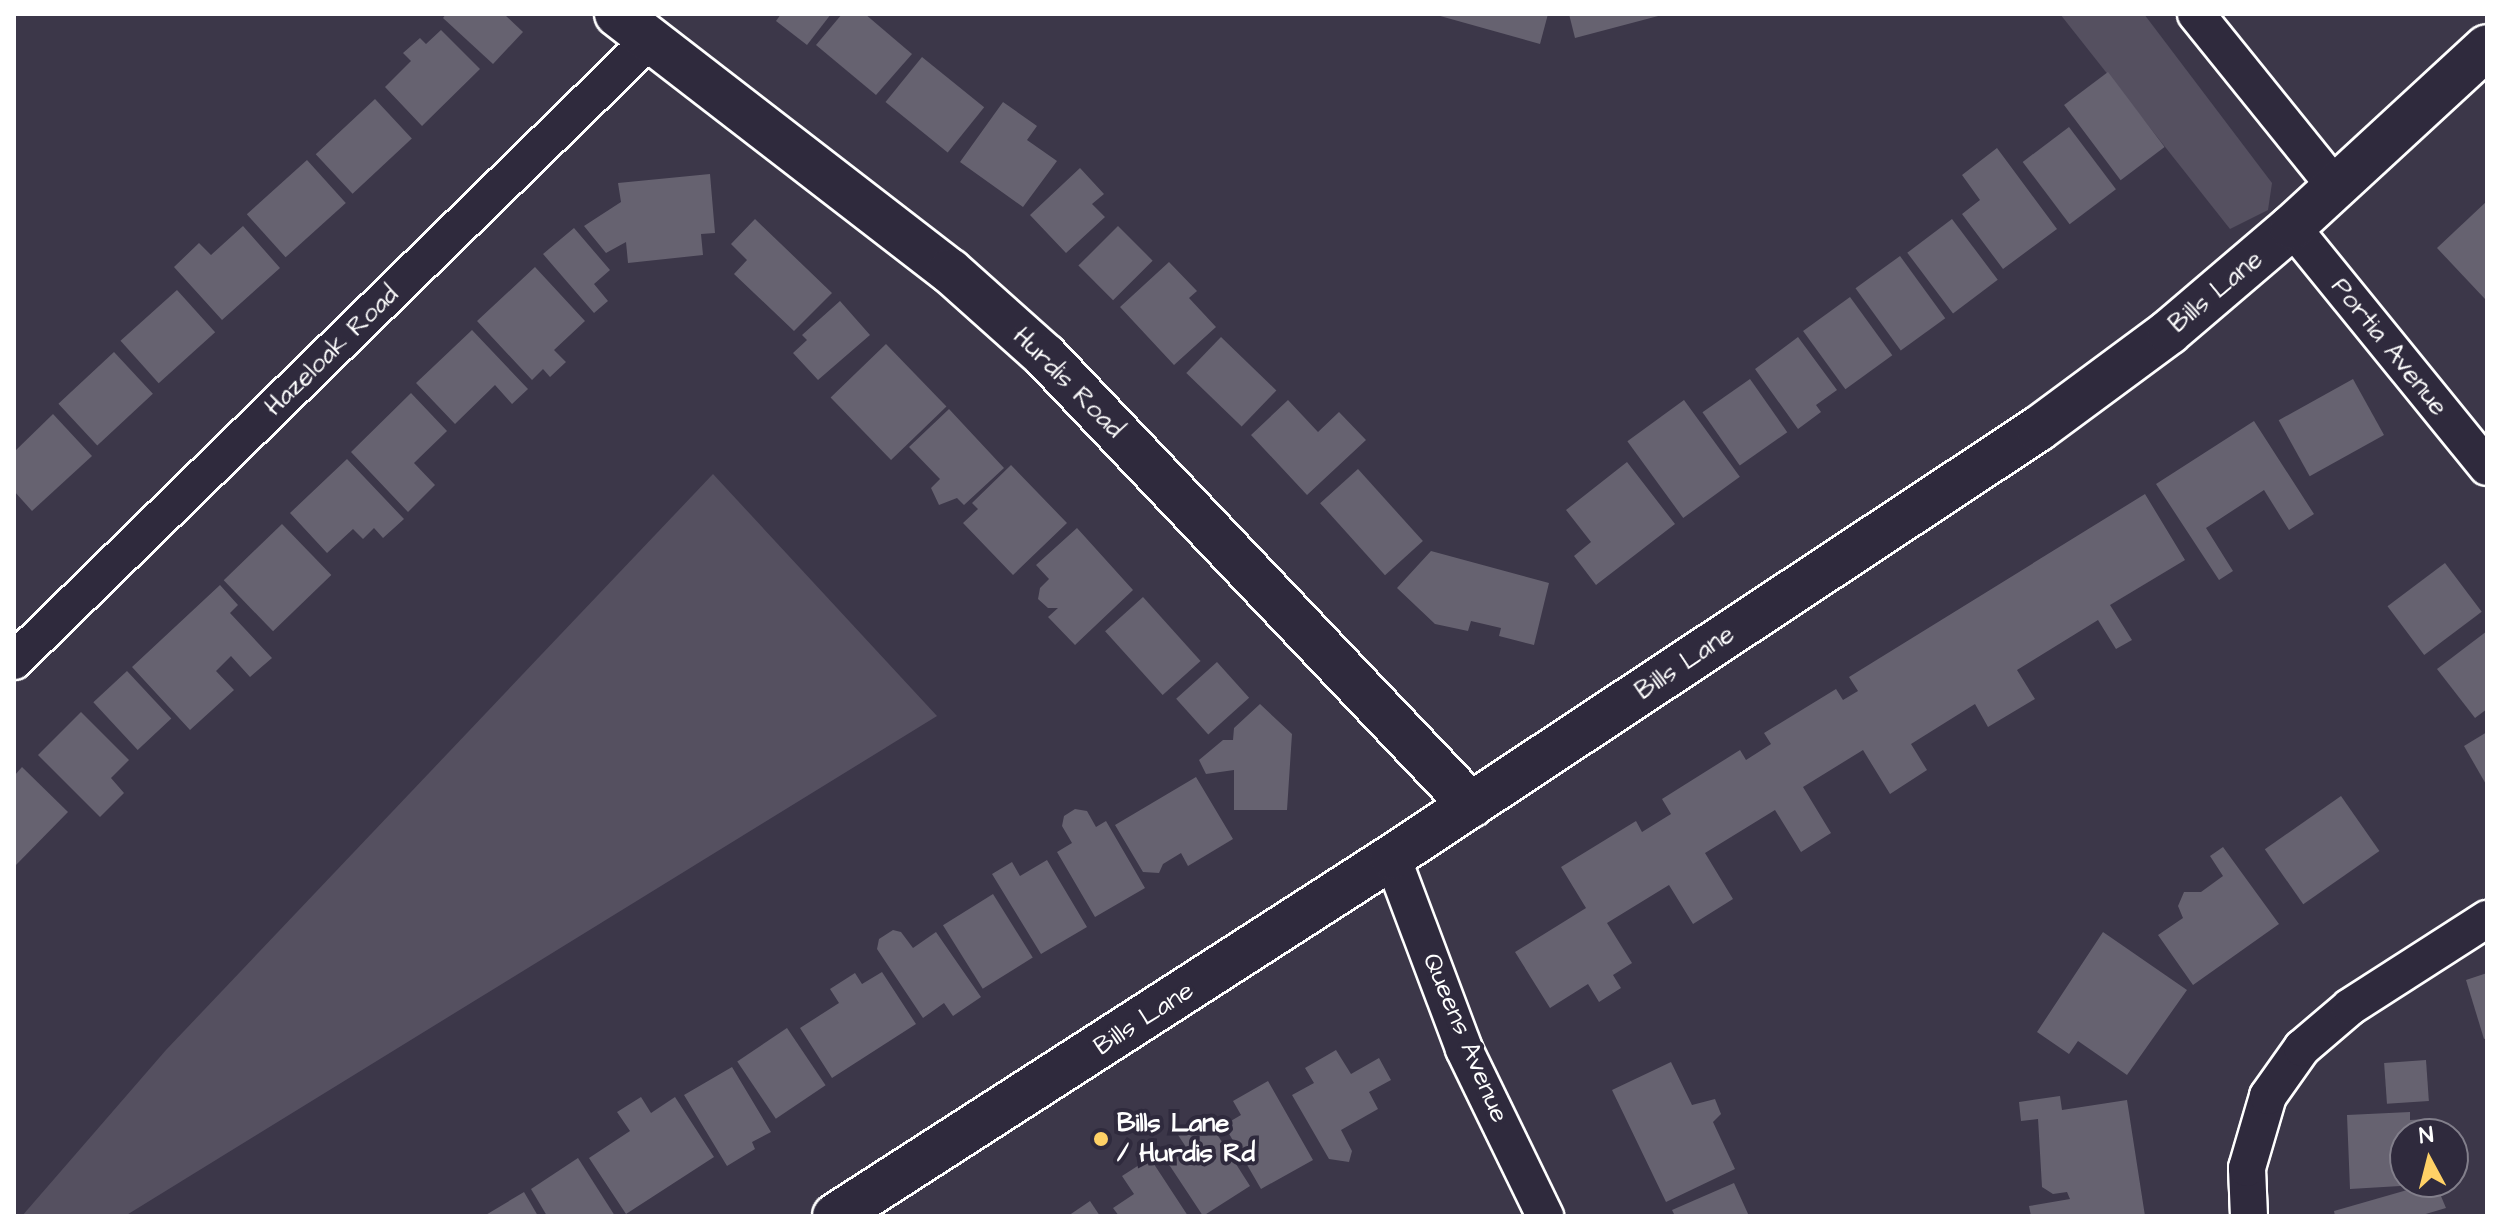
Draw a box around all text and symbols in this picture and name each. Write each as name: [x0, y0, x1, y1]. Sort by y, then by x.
street label: Bills Lane: [2163, 244, 2269, 340]
street label: Portia Avenue: [2324, 272, 2454, 422]
street label: Hazeloak Road: [259, 279, 405, 423]
street label: Hurdis Road: [1006, 321, 1130, 445]
street label: Bills Lane: [1630, 619, 1740, 707]
street label: Queens Avenue: [1415, 949, 1515, 1127]
street label: Bills Lane: [1088, 975, 1200, 1063]
place label: Bills Lane / Hurdis Rd: [1117, 1108, 1255, 1170]
north arrow: [2389, 1118, 2469, 1198]
text: N: [2418, 1119, 2435, 1152]
marker: Bills Lane / Hurdis Rd: [1092, 1130, 1110, 1148]

